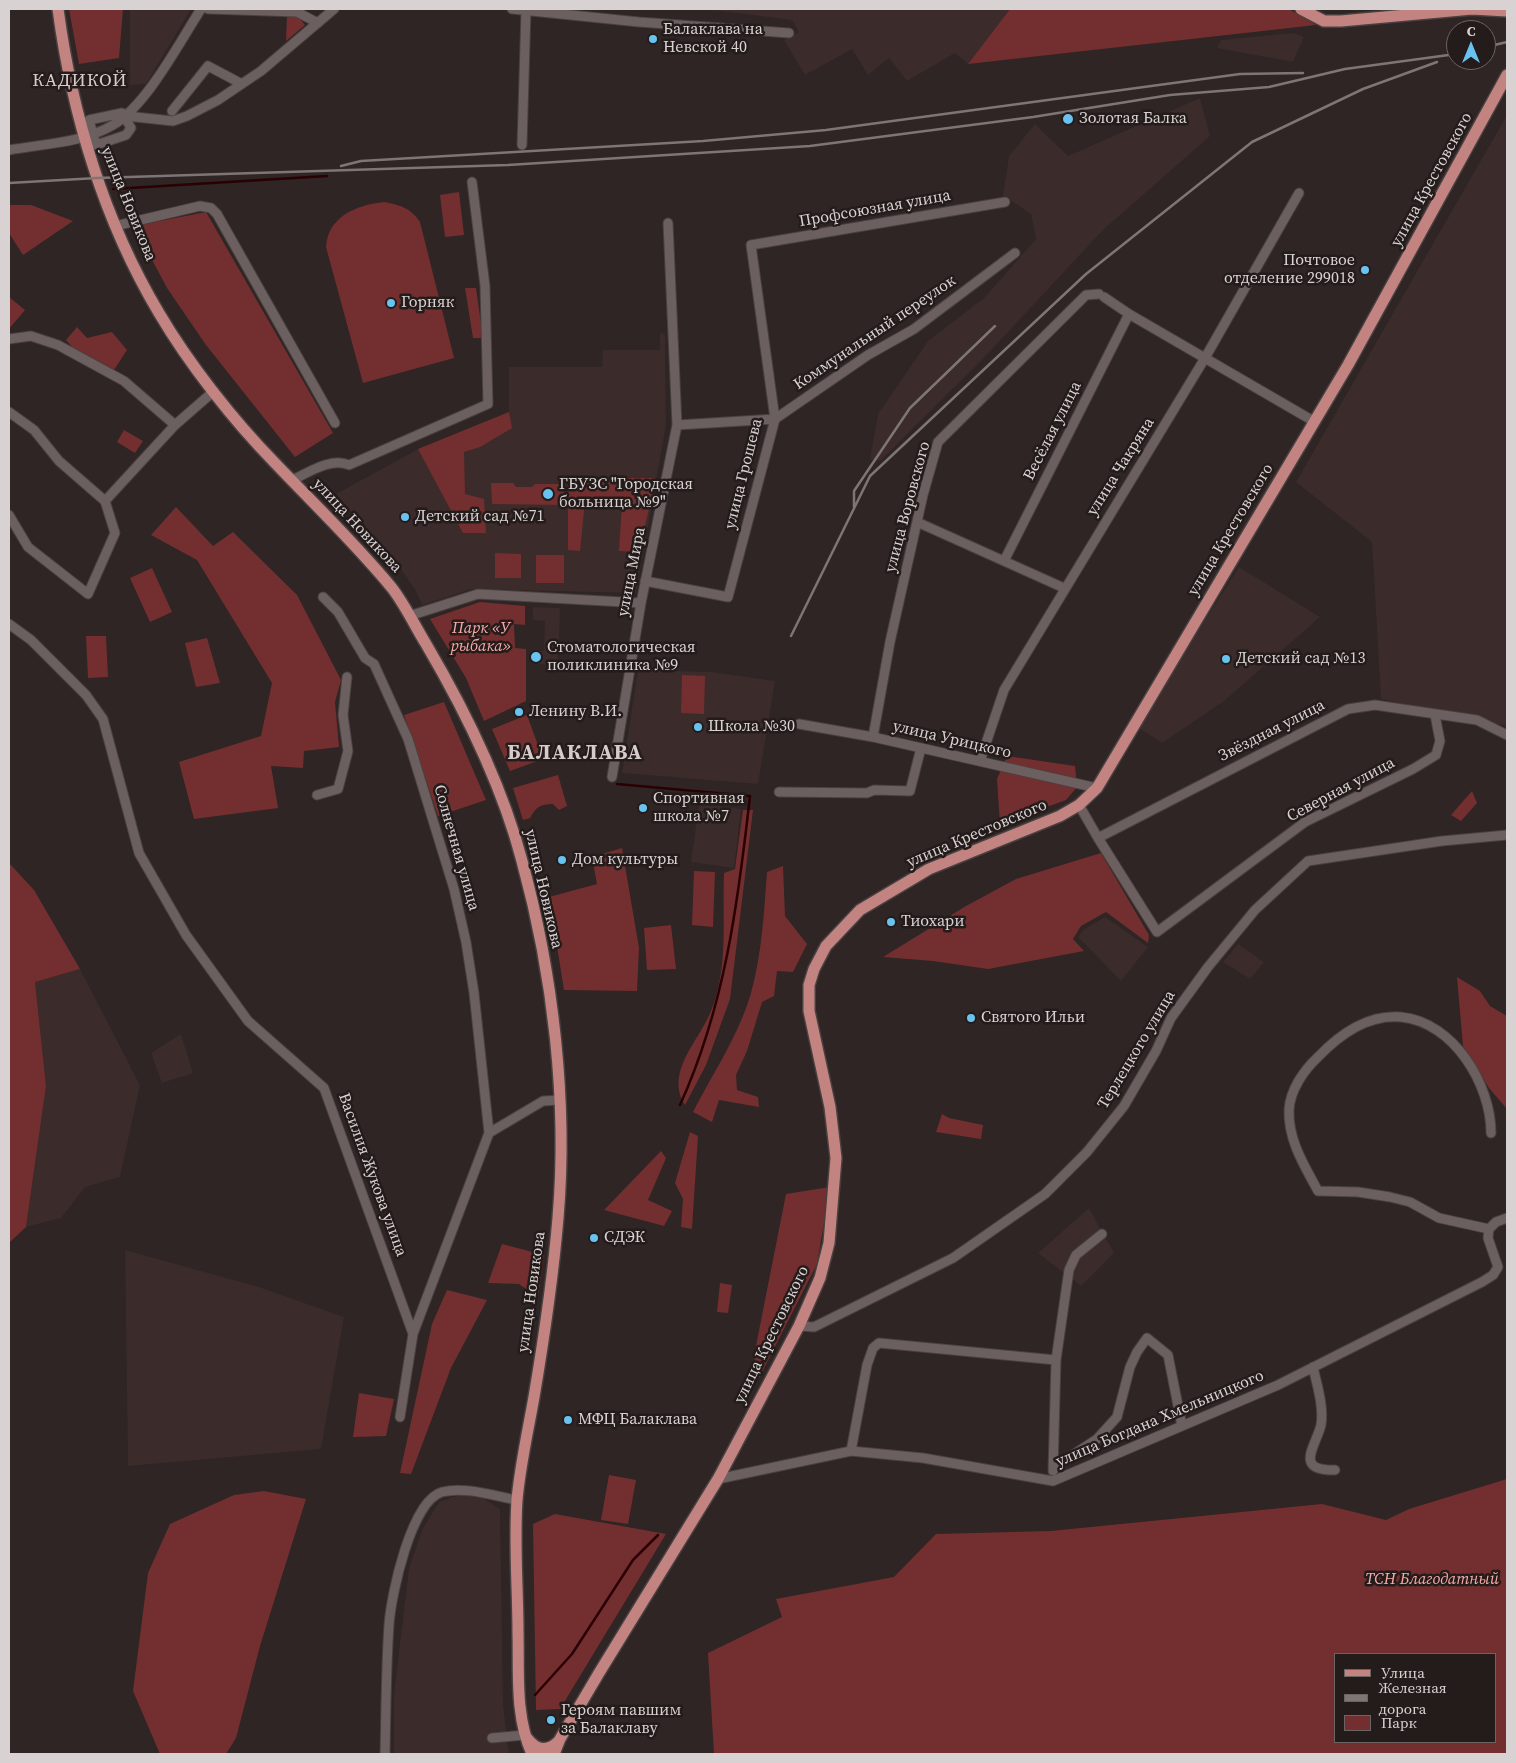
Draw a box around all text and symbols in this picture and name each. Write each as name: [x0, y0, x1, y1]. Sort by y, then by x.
place label: Балаклава на Невской 40: [663, 20, 763, 58]
north arrow: [1446, 20, 1496, 70]
text: С: [1467, 21, 1475, 41]
marker: Балаклава на Невской 40: [647, 33, 659, 45]
district label: КАДИКОЙ: [31, 70, 129, 92]
place label: Золотая Балка: [1079, 109, 1187, 129]
street label: улица Крестовского: [1387, 109, 1477, 251]
marker: Золотая Балка: [1061, 112, 1075, 126]
street label: улица Новикова: [96, 144, 160, 264]
street label: Профсоюзная улица: [798, 186, 952, 232]
place label: Почтовое отделение 299018: [1224, 251, 1355, 289]
marker: Почтовое отделение 299018: [1359, 264, 1371, 276]
street label: Коммунальный переулок: [790, 272, 960, 394]
place label: Горняк: [401, 293, 454, 313]
marker: Горняк: [385, 297, 397, 309]
street label: Весёлая улица: [1020, 378, 1086, 484]
street label: улица Чакряна: [1083, 414, 1159, 520]
street label: улица Грошева: [721, 417, 767, 531]
street label: улица Воровского: [881, 439, 935, 575]
street label: улица Крестовского: [1184, 461, 1278, 599]
street label: улица Новикова: [308, 475, 406, 577]
place label: ГБУЗС "Городская больница №9": [559, 475, 693, 513]
marker: ГБУЗС "Городская больница №9": [541, 487, 555, 501]
place label: Детский сад №71: [415, 507, 544, 527]
marker: Детский сад №71: [399, 511, 411, 523]
street label: улица Мира: [614, 526, 650, 618]
park label: Парк «У рыбака»: [451, 619, 511, 657]
place label: Стоматологическая поликлиника №9: [547, 638, 696, 676]
place label: Детский сад №13: [1236, 649, 1365, 669]
marker: Стоматологическая поликлиника №9: [529, 650, 543, 664]
marker: Детский сад №13: [1220, 653, 1232, 665]
street label: Звёздная улица: [1216, 696, 1328, 766]
place label: Ленину В.И.: [529, 702, 622, 722]
marker: Ленину В.И.: [513, 706, 525, 718]
place label: Школа №30: [708, 717, 795, 737]
street label: улица Урицкого: [891, 717, 1013, 763]
marker: Школа №30: [692, 721, 704, 733]
district label: БАЛАКЛАВА: [506, 741, 644, 767]
street label: Северная улица: [1284, 753, 1398, 827]
street label: Солнечная улица: [429, 783, 483, 913]
place label: Спортивная школа №7: [653, 789, 745, 827]
street label: улица Крестовского: [904, 796, 1050, 872]
marker: Спортивная школа №7: [637, 802, 649, 814]
street label: улица Новикова: [520, 827, 566, 951]
place label: Дом культуры: [572, 850, 678, 870]
marker: Дом культуры: [556, 854, 568, 866]
place label: Тиохари: [901, 912, 964, 932]
marker: Тиохари: [885, 916, 897, 928]
street label: Терлецкого улица: [1094, 987, 1180, 1113]
place label: Святого Ильи: [981, 1008, 1085, 1028]
marker: Святого Ильи: [965, 1012, 977, 1024]
street label: Василия Жукова улица: [333, 1091, 411, 1259]
place label: СДЭК: [604, 1228, 645, 1248]
street label: улица Новикова: [514, 1230, 550, 1354]
marker: СДЭК: [588, 1232, 600, 1244]
street label: улица Крестовского: [730, 1263, 814, 1407]
street label: улица Богдана Хмельницкого: [1053, 1366, 1267, 1472]
place label: МФЦ Балаклава: [578, 1410, 697, 1430]
marker: МФЦ Балаклава: [562, 1414, 574, 1426]
park label: ТСН Благодатный: [1365, 1570, 1499, 1590]
legend: [1334, 1653, 1496, 1743]
text: Улица: [1381, 1662, 1425, 1683]
text: Железная дорога: [1378, 1677, 1447, 1719]
place label: Героям павшим за Балаклаву: [561, 1701, 681, 1739]
text: Парк: [1381, 1712, 1417, 1733]
marker: Героям павшим за Балаклаву: [545, 1714, 557, 1726]

